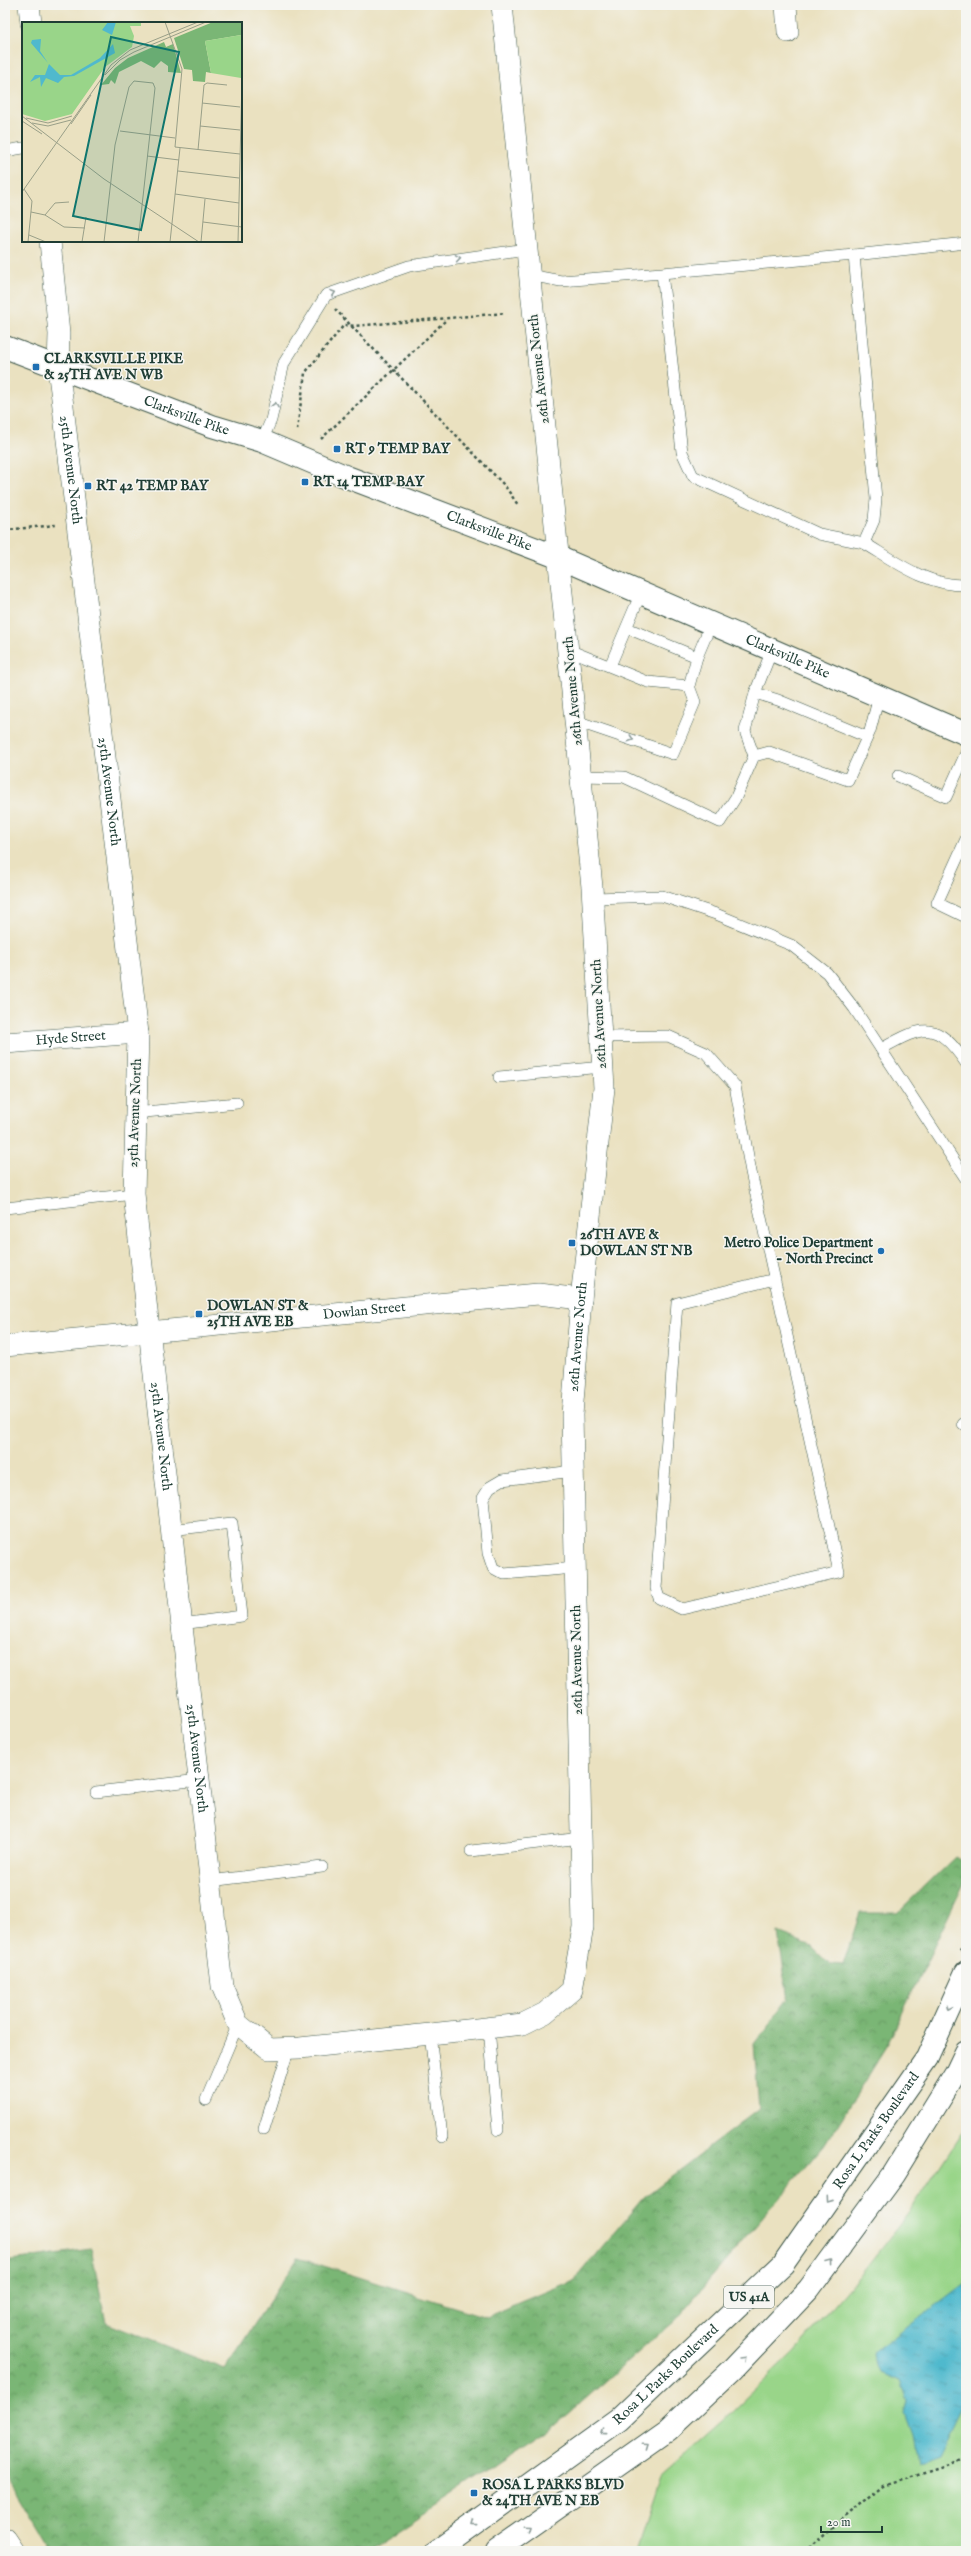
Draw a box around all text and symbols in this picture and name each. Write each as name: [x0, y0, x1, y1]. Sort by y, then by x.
inset map: [22, 22, 242, 242]
one-way arrow: [455, 254, 461, 263]
one-way arrow: [329, 289, 336, 297]
street label: 26th Avenue North: [524, 313, 554, 425]
place label: CLARKSVILLE PIKE & 25TH AVE N WB: [44, 350, 183, 384]
marker: CLARKSVILLE PIKE & 25TH AVE N WB: [31, 362, 41, 372]
street label: Clarksville Pike: [141, 392, 232, 440]
one-way arrow: [270, 402, 278, 408]
street label: 25th Avenue North: [55, 414, 86, 526]
place label: RT 9 TEMP BAY: [345, 440, 452, 458]
marker: RT 9 TEMP BAY: [332, 444, 342, 454]
place label: RT 14 TEMP BAY: [313, 473, 426, 491]
place label: RT 42 TEMP BAY: [96, 477, 210, 495]
marker: RT 14 TEMP BAY: [300, 477, 310, 487]
marker: RT 42 TEMP BAY: [83, 481, 93, 491]
street label: Clarksville Pike: [444, 507, 535, 556]
street label: Clarksville Pike: [743, 630, 833, 683]
street label: 26th Avenue North: [559, 635, 587, 747]
one-way arrow: [628, 735, 635, 743]
street label: 25th Avenue North: [94, 736, 125, 847]
street label: 26th Avenue North: [587, 958, 611, 1070]
street label: Hyde Street: [35, 1026, 107, 1050]
street label: 25th Avenue North: [124, 1057, 146, 1168]
place label: 26TH AVE & DOWLAN ST NB: [580, 1226, 692, 1260]
place label: Metro Police Department - North Precinct: [724, 1234, 873, 1268]
marker: 26TH AVE & DOWLAN ST NB: [567, 1238, 577, 1248]
marker: Metro Police Department - North Precinct: [876, 1246, 886, 1256]
street label: 26th Avenue North: [565, 1280, 592, 1393]
place label: DOWLAN ST & 25TH AVE EB: [207, 1297, 309, 1331]
street label: Dowlan Street: [322, 1298, 407, 1324]
marker: DOWLAN ST & 25TH AVE EB: [194, 1309, 204, 1319]
street label: 25th Avenue North: [146, 1381, 176, 1492]
street label: 26th Avenue North: [567, 1604, 587, 1715]
street label: 25th Avenue North: [182, 1703, 212, 1814]
one-way arrow: [947, 2003, 955, 2011]
street label: Rosa L Parks Boulevard: [829, 2068, 924, 2193]
one-way arrow: [826, 2195, 833, 2202]
one-way arrow: [824, 2260, 831, 2267]
road number: US 41A: [724, 2286, 774, 2308]
street label: Rosa L Parks Boulevard: [609, 2320, 723, 2429]
one-way arrow: [738, 2356, 746, 2364]
one-way arrow: [599, 2427, 606, 2434]
one-way arrow: [642, 2442, 649, 2450]
place label: ROSA L PARKS BLVD & 24TH AVE N EB: [482, 2476, 624, 2510]
marker: ROSA L PARKS BLVD & 24TH AVE N EB: [469, 2488, 479, 2498]
scale bar: [821, 2508, 882, 2534]
text: 20 m: [827, 2515, 850, 2530]
one-way arrow: [471, 2519, 478, 2526]
one-way arrow: [524, 2526, 531, 2533]

